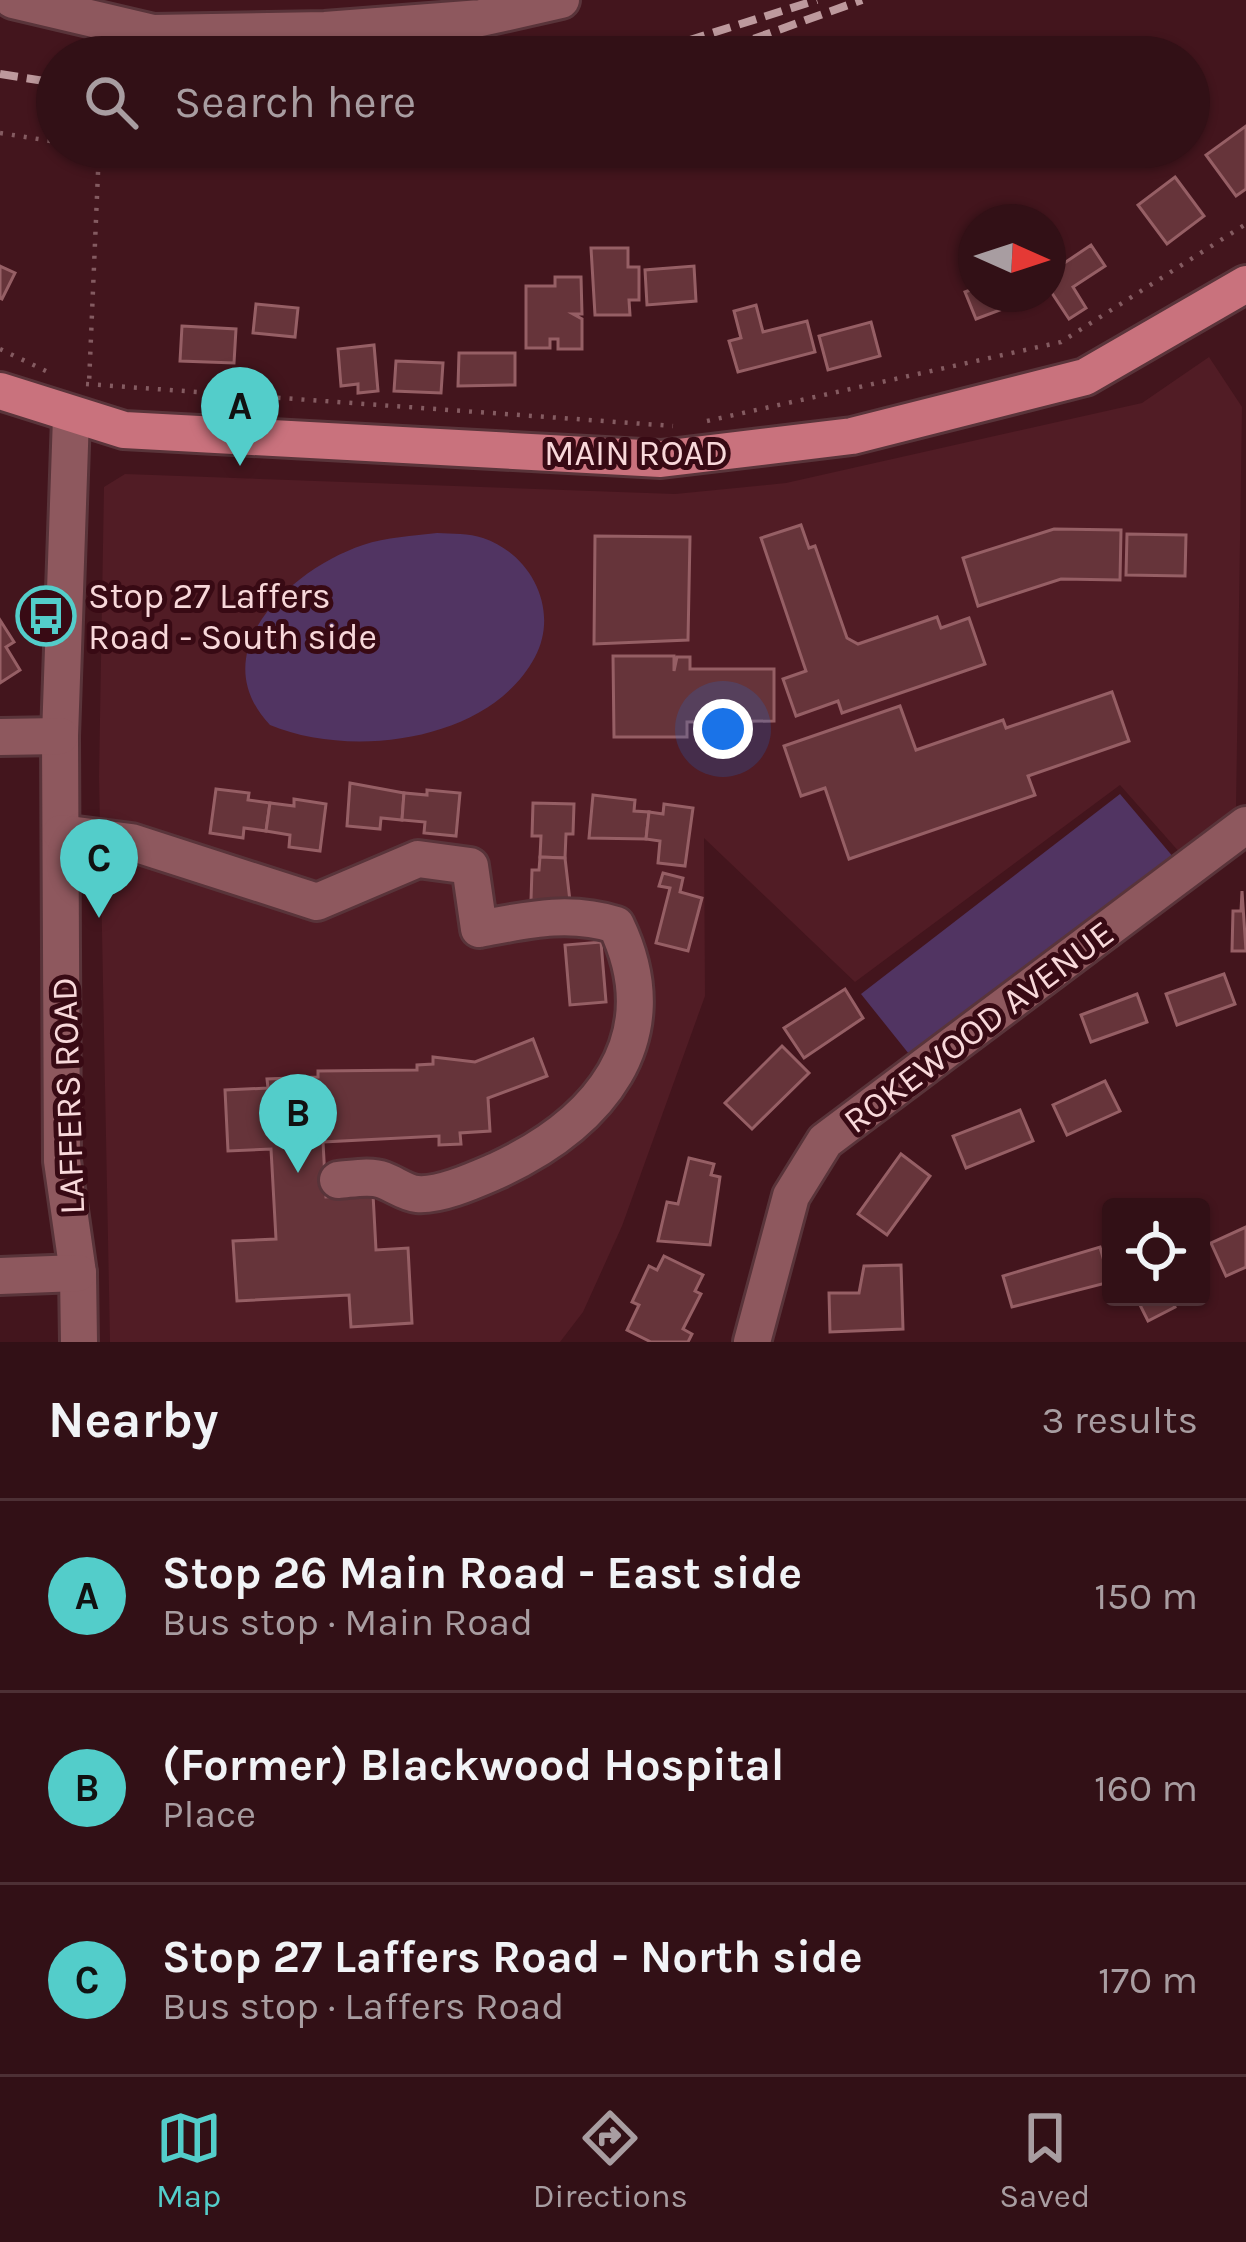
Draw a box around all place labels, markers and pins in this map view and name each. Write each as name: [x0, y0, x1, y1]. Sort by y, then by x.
pin: A: [201, 367, 279, 466]
place label: Stop 27 Laffers Road - South side: [88, 575, 377, 658]
bus stop icon: Stop 27 Laffers Road - South side: [15, 585, 77, 647]
pin: C: [60, 819, 138, 918]
pin: B: [259, 1074, 337, 1173]

